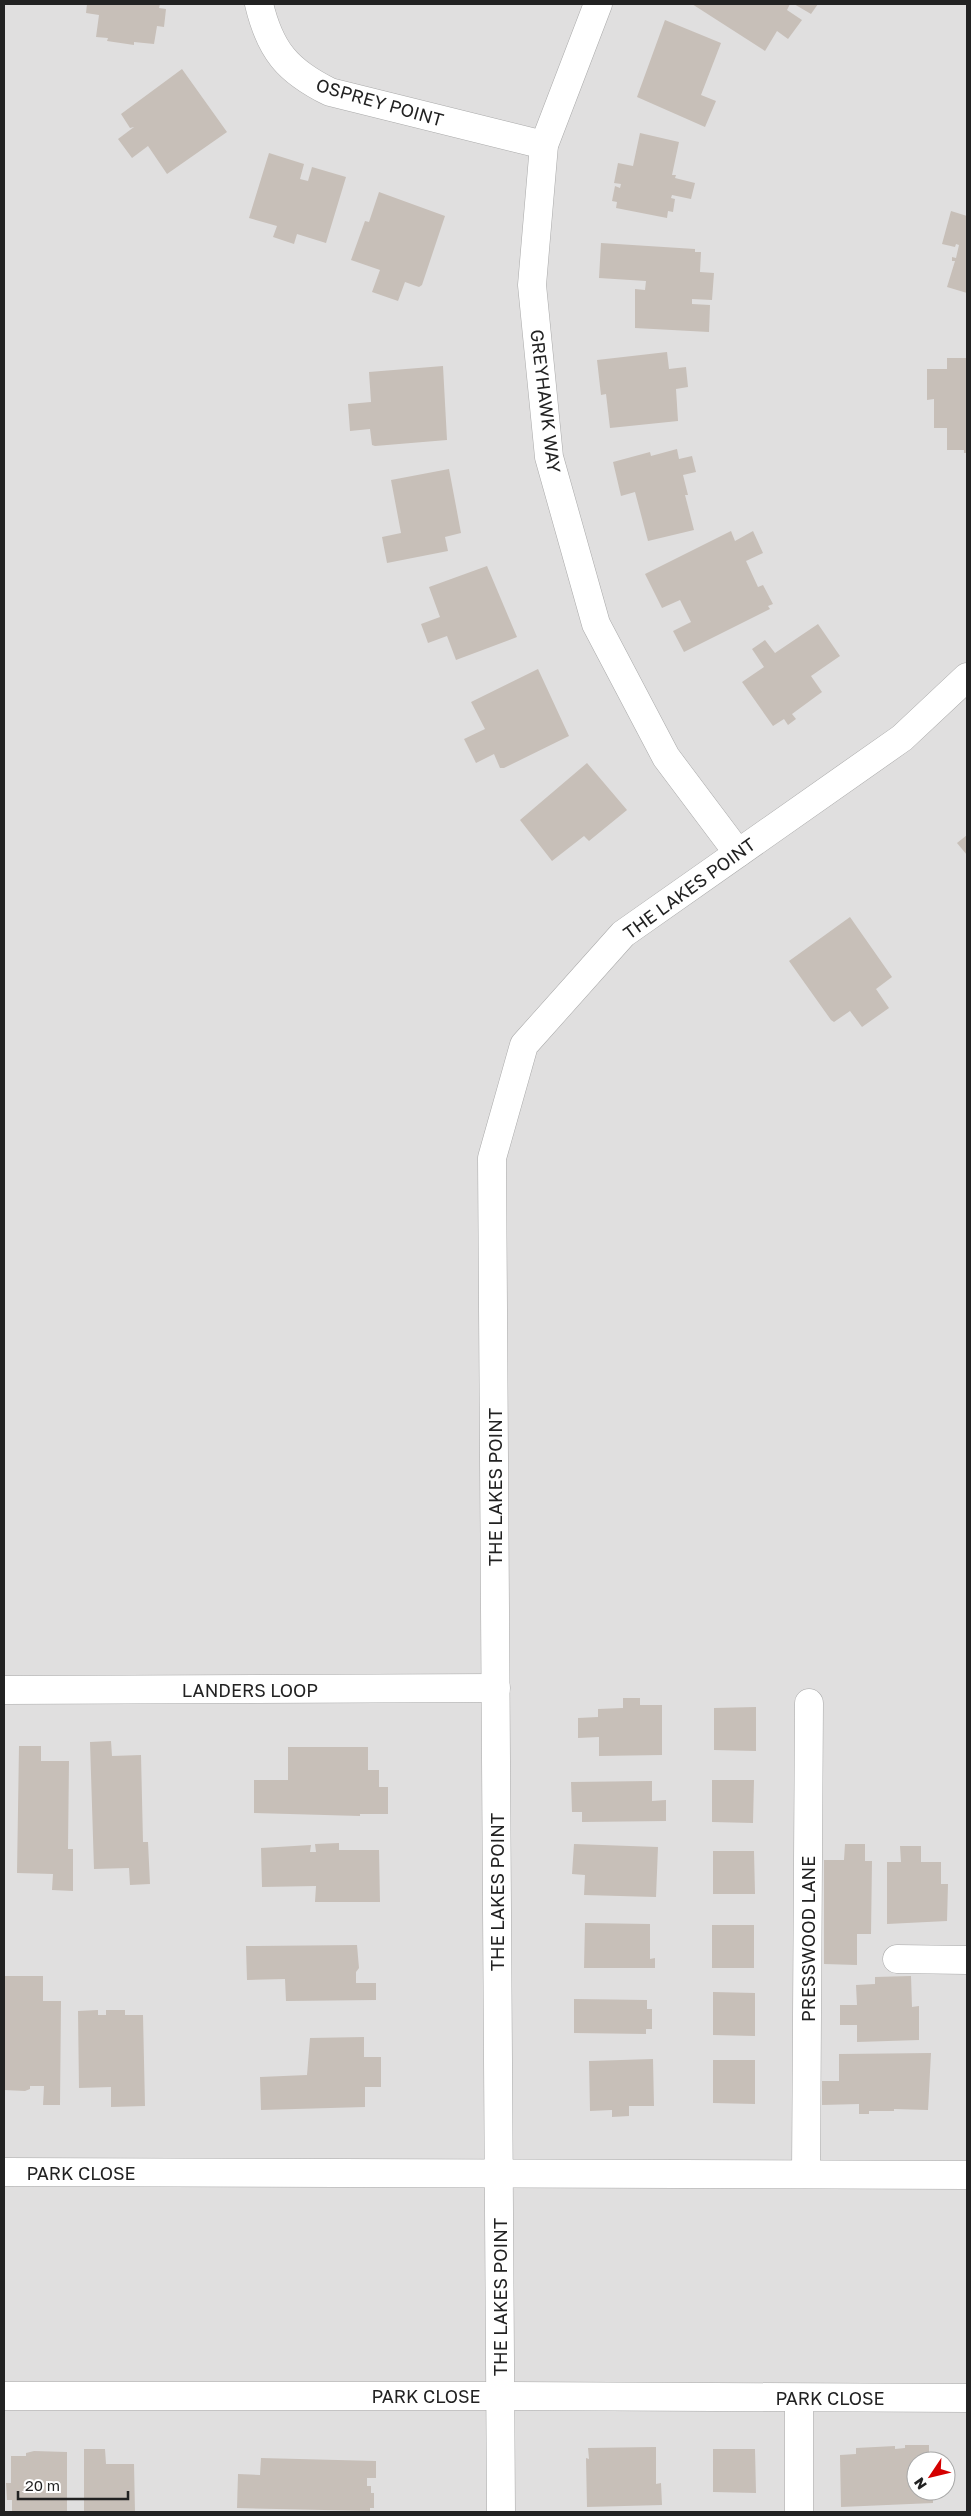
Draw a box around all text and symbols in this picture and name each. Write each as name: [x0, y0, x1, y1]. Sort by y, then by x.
street label: OSPREY POINT: [314, 73, 446, 131]
street label: GREYHAWK WAY: [526, 328, 566, 475]
street label: THE LAKES POINT: [619, 833, 759, 943]
street label: THE LAKES POINT: [484, 1408, 506, 1566]
street label: LANDERS LOOP: [182, 1679, 318, 1701]
street label: THE LAKES POINT: [486, 1813, 508, 1971]
street label: PRESSWOOD LANE: [797, 1856, 819, 2022]
street label: PARK CLOSE: [26, 2162, 136, 2184]
street label: THE LAKES POINT: [489, 2218, 511, 2376]
street label: PARK CLOSE: [371, 2385, 481, 2407]
street label: PARK CLOSE: [775, 2387, 885, 2409]
north arrow: [906, 2451, 956, 2501]
scale bar: [18, 2468, 128, 2500]
text: N: [910, 2475, 930, 2493]
text: 20 m: [25, 2476, 60, 2494]

